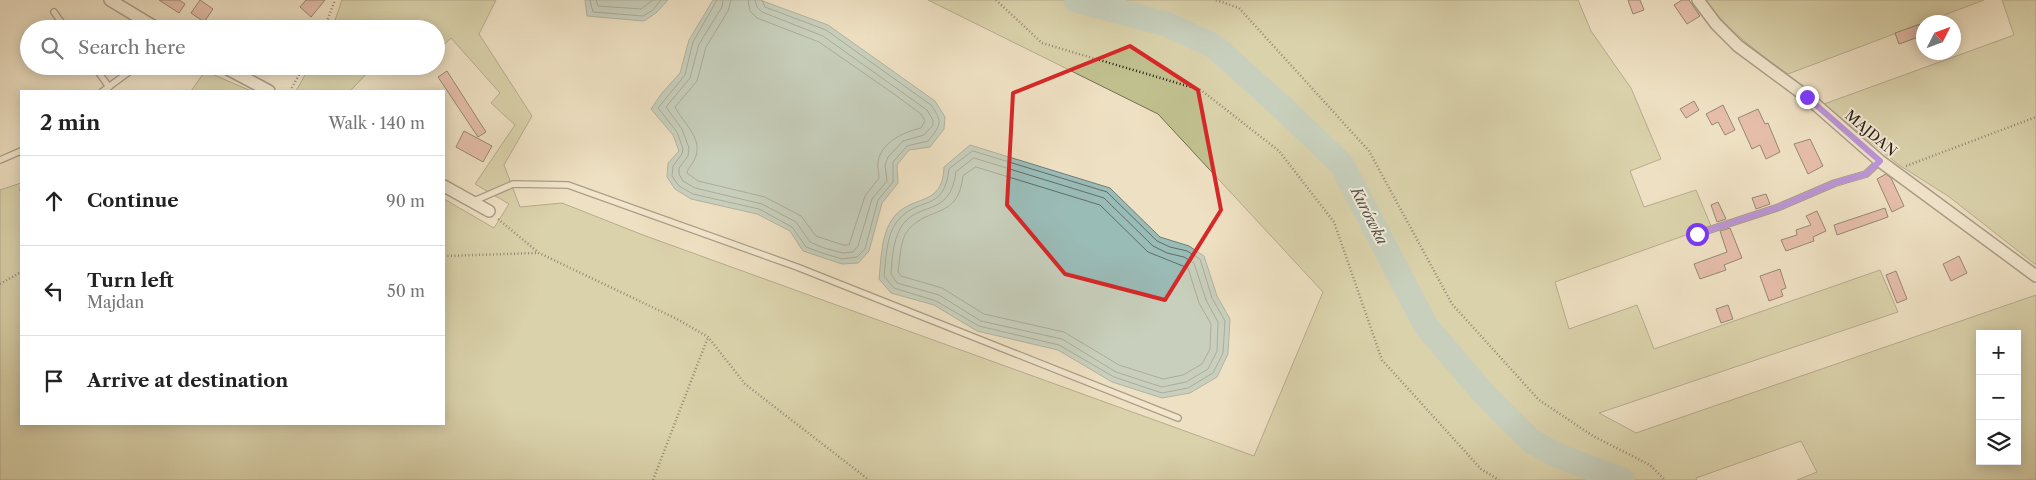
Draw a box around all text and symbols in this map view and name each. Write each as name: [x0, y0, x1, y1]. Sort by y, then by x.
north arrow: [1916, 15, 1961, 60]
search box: [20, 20, 445, 75]
icon: search: [38, 34, 66, 62]
text: Search here: [78, 36, 186, 59]
route end: [1796, 86, 1819, 109]
street label: MAJDAN: [1841, 106, 1901, 160]
text: 2 min: [40, 110, 100, 135]
text: Walk · 140 m: [328, 113, 425, 133]
water label: Kurówka: [1346, 183, 1392, 248]
icon: ahead: [40, 187, 68, 215]
text: Continue: [87, 189, 179, 212]
text: 90 m: [386, 191, 425, 211]
route start: [1686, 223, 1709, 246]
text: Turn left: [87, 269, 174, 292]
icon: left: [40, 277, 68, 305]
text: 50 m: [387, 281, 425, 301]
text: Majdan: [87, 292, 144, 312]
map controls: [1976, 330, 2021, 465]
button: +: [1976, 330, 2021, 375]
icon: arrive: [40, 367, 68, 395]
text: Arrive at destination: [87, 369, 288, 392]
button: −: [1976, 375, 2021, 420]
button: layers: [1976, 420, 2021, 465]

